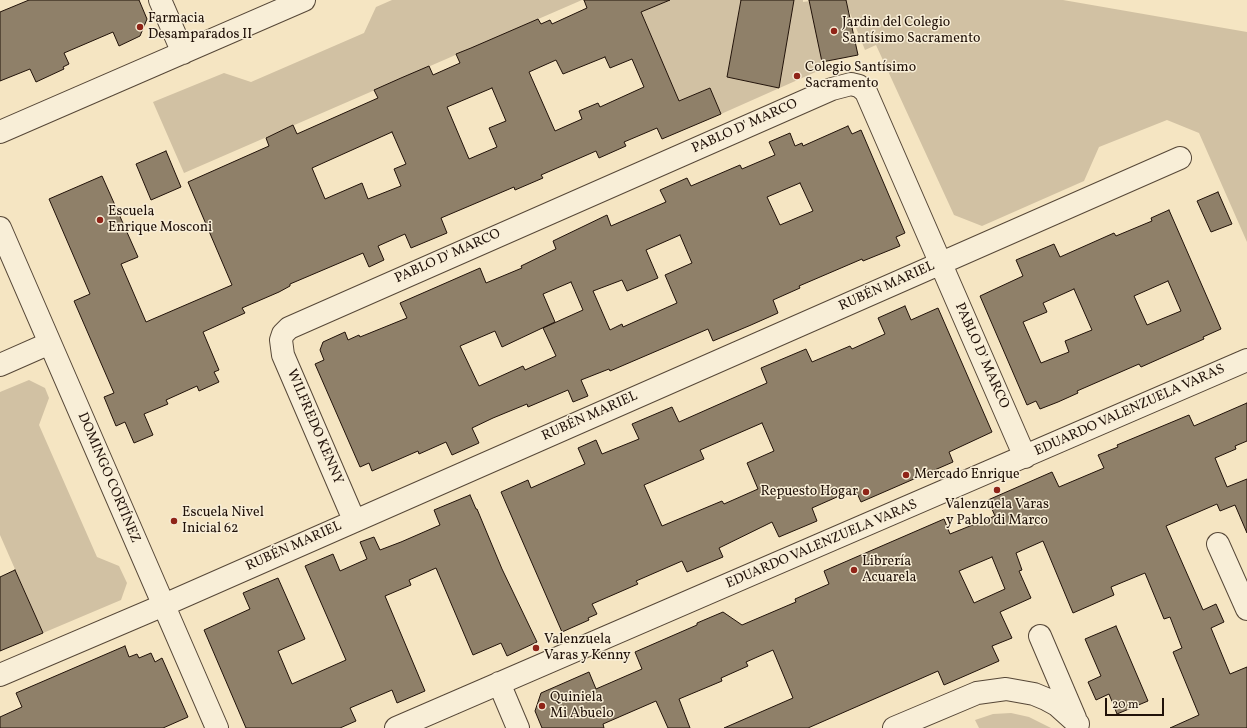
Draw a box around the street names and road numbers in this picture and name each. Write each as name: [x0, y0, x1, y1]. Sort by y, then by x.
street label: PABLO D' MARCO: [689, 96, 801, 158]
street label: PABLO D' MARCO: [392, 226, 504, 288]
street label: RUBÉN MARIEL: [837, 258, 937, 316]
street label: PABLO D' MARCO: [950, 300, 1012, 412]
street label: EDUARDO VALENZUELA VARAS: [1032, 361, 1228, 461]
street label: WILFREDO KENNY: [282, 367, 346, 487]
street label: RUBÉN MARIEL: [540, 388, 640, 446]
street label: DOMINGO CORTÍNEZ: [73, 410, 143, 546]
street label: EDUARDO VALENZUELA VARAS: [724, 497, 920, 593]
street label: RUBÉN MARIEL: [244, 518, 344, 576]

